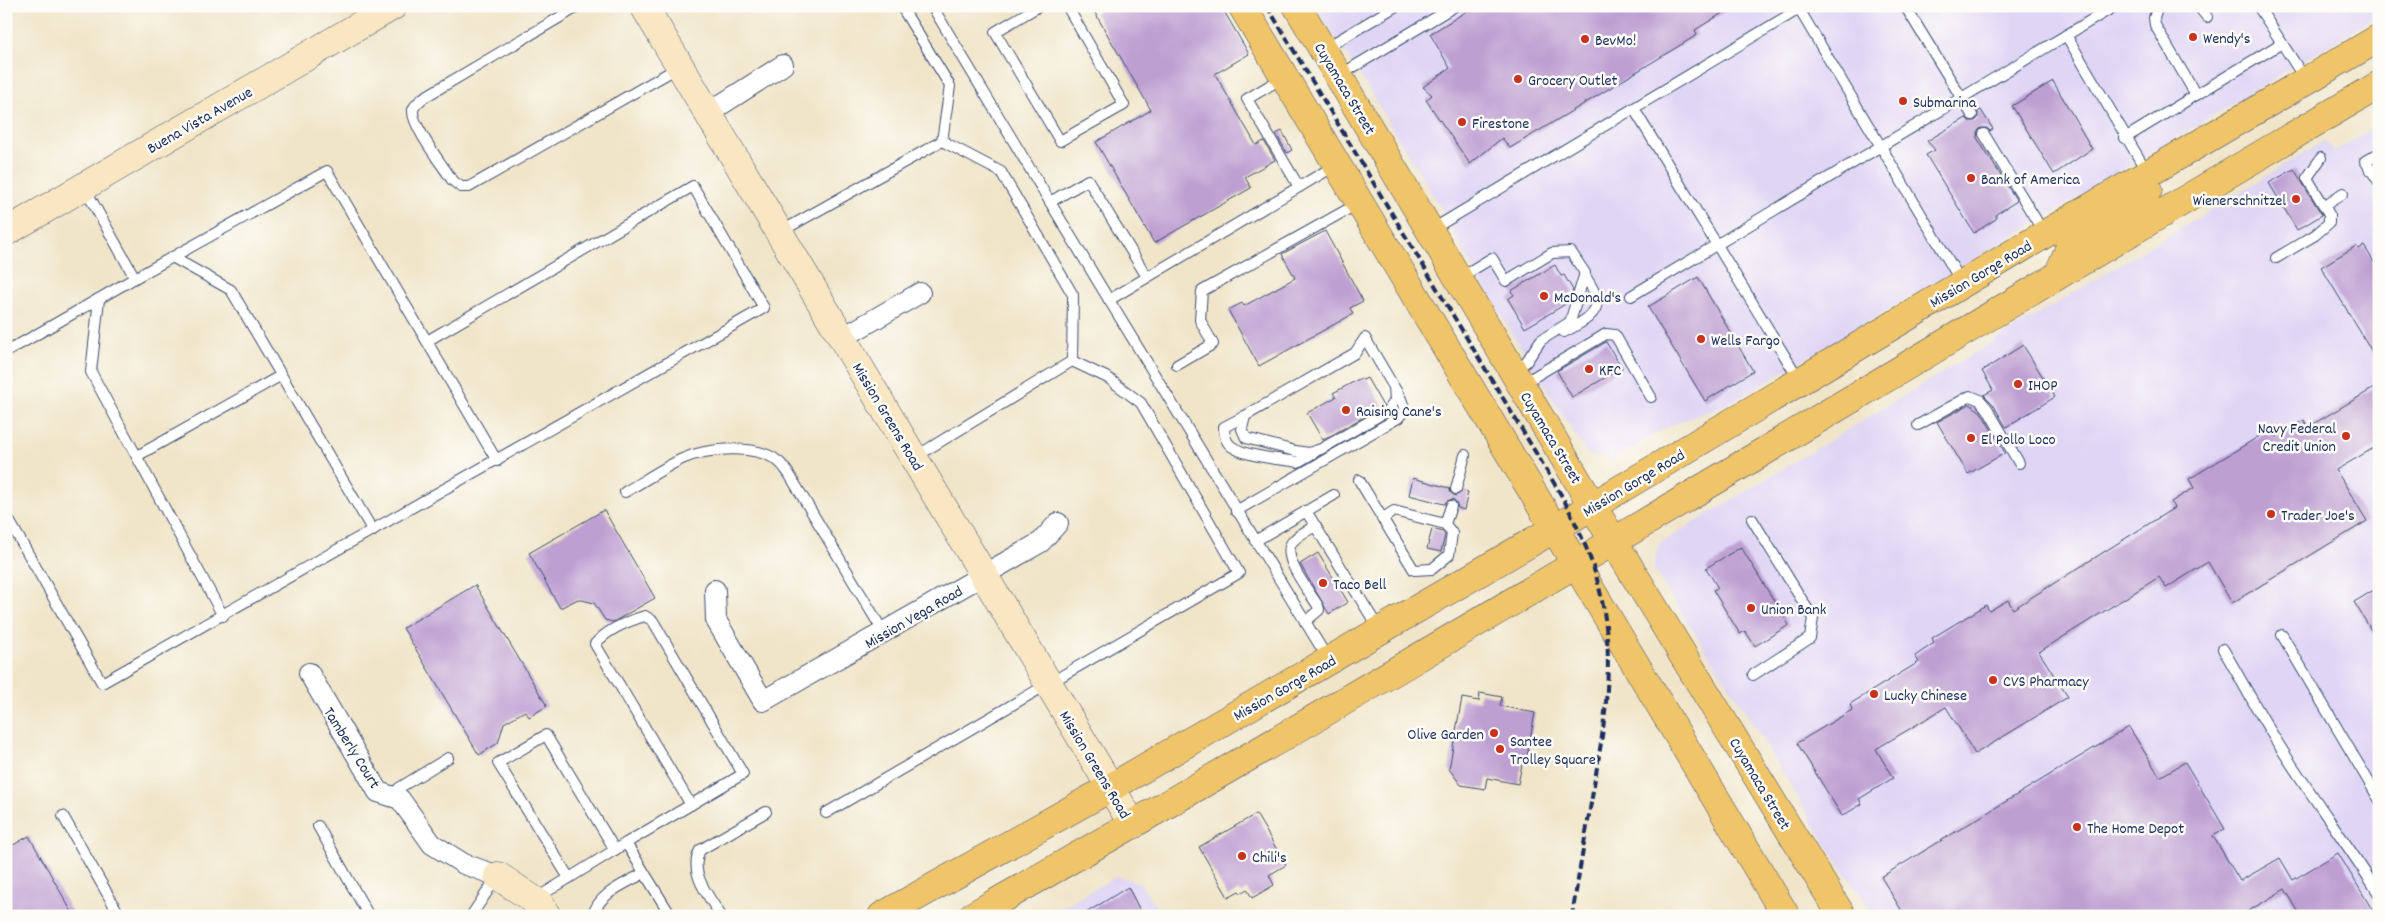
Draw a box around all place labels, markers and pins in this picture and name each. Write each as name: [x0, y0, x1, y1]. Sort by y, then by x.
place label: Wendy's: [2203, 28, 2251, 51]
place label: BevMo!: [1595, 30, 1636, 53]
marker: Wendy's: [2187, 31, 2199, 43]
marker: BevMo!: [1579, 33, 1591, 45]
place label: Grocery Outlet: [1528, 70, 1618, 93]
marker: Grocery Outlet: [1512, 73, 1524, 85]
place label: Submarina: [1913, 92, 1977, 115]
marker: Submarina: [1897, 95, 1909, 107]
place label: Firestone: [1472, 113, 1529, 136]
marker: Firestone: [1456, 116, 1468, 128]
place label: Bank of America: [1981, 169, 2080, 192]
marker: Bank of America: [1965, 172, 1977, 184]
place label: Wienerschnitzel: [2193, 190, 2286, 213]
marker: Wienerschnitzel: [2290, 193, 2302, 205]
place label: McDonald's: [1554, 287, 1622, 310]
marker: McDonald's: [1538, 290, 1550, 302]
place label: Wells Fargo: [1711, 330, 1780, 353]
marker: Wells Fargo: [1695, 333, 1707, 345]
place label: KFC: [1599, 360, 1622, 383]
marker: KFC: [1583, 363, 1595, 375]
place label: IHOP: [2028, 375, 2058, 398]
marker: IHOP: [2012, 378, 2024, 390]
place label: Raising Cane's: [1356, 401, 1442, 424]
marker: Raising Cane's: [1340, 404, 1352, 416]
place label: Navy Federal Credit Union: [2258, 418, 2336, 459]
place label: El Pollo Loco: [1981, 429, 2056, 452]
marker: Navy Federal Credit Union: [2340, 430, 2352, 442]
marker: El Pollo Loco: [1965, 432, 1977, 444]
place label: Trader Joe's: [2281, 505, 2355, 528]
marker: Trader Joe's: [2265, 508, 2277, 520]
place label: Taco Bell: [1333, 574, 1387, 597]
marker: Taco Bell: [1317, 577, 1329, 589]
place label: Union Bank: [1761, 599, 1826, 622]
marker: Union Bank: [1745, 602, 1757, 614]
place label: CVS Pharmacy: [2003, 671, 2089, 694]
marker: CVS Pharmacy: [1987, 674, 1999, 686]
place label: Lucky Chinese: [1884, 685, 1967, 708]
marker: Lucky Chinese: [1868, 688, 1880, 700]
place label: Olive Garden: [1407, 724, 1484, 747]
marker: Olive Garden: [1488, 727, 1500, 739]
place label: Santee Trolley Square: [1510, 731, 1596, 772]
marker: Santee Trolley Square: [1494, 743, 1506, 755]
place label: The Home Depot: [2087, 818, 2184, 841]
marker: The Home Depot: [2071, 821, 2083, 833]
place label: Chili's: [1252, 847, 1287, 870]
marker: Chili's: [1236, 850, 1248, 862]

